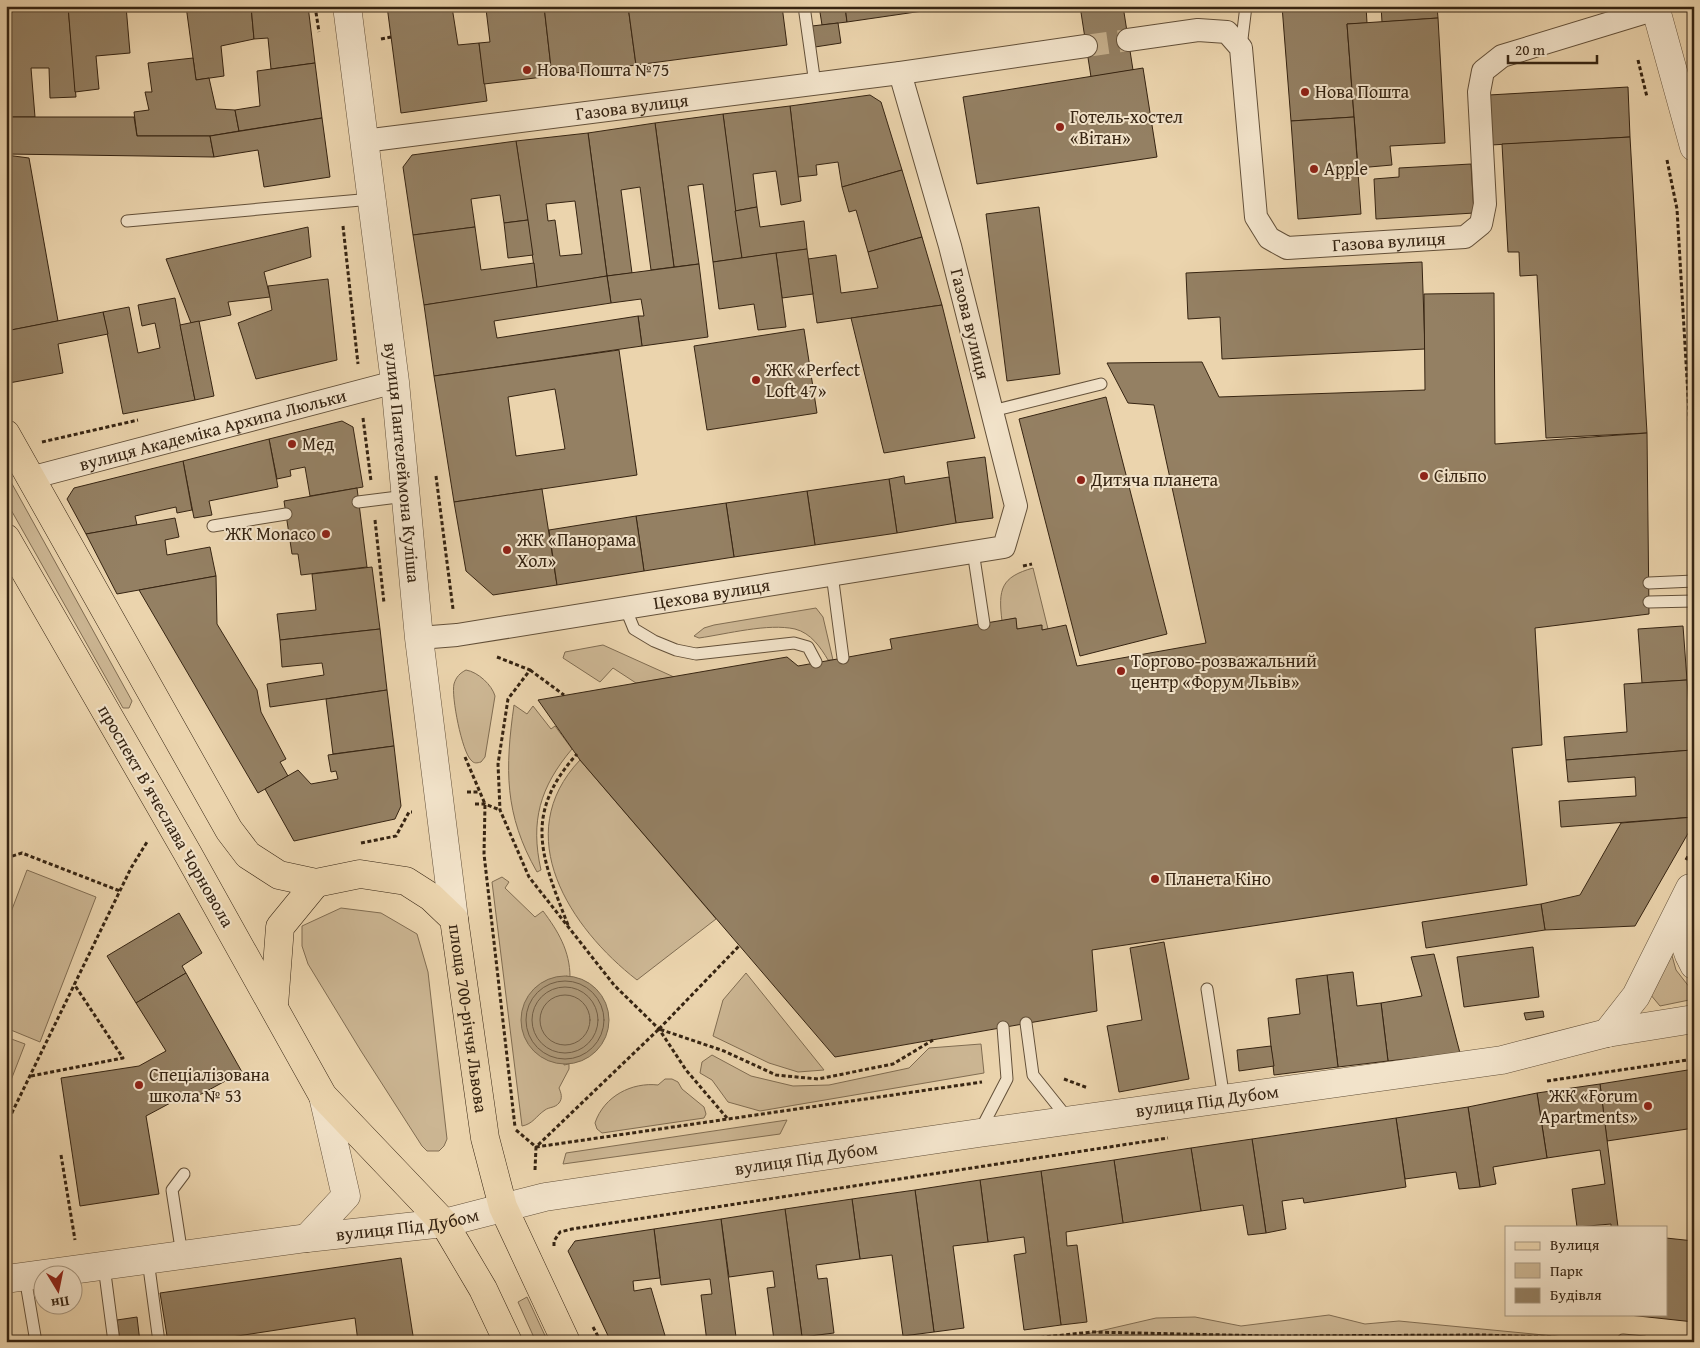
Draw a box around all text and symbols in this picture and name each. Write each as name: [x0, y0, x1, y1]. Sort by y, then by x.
scale bar: [1508, 32, 1596, 64]
text: 20 m: [1515, 39, 1546, 60]
place label: Нова Пошта №75: [537, 56, 669, 83]
marker: Нова Пошта №75: [521, 64, 533, 76]
place label: Нова Пошта: [1315, 78, 1410, 105]
street label: Газова вулиця: [574, 86, 690, 127]
marker: Нова Пошта: [1299, 86, 1311, 98]
place label: Готель-хостел «Вітан»: [1070, 103, 1183, 151]
marker: Готель-хостел «Вітан»: [1054, 121, 1066, 133]
place label: Apple: [1324, 155, 1368, 182]
marker: Apple: [1308, 163, 1320, 175]
street label: Газова вулиця: [1331, 224, 1446, 258]
street label: Газова вулиця: [944, 266, 997, 382]
street label: вулиця Пантелеймона Куліша: [377, 341, 428, 584]
place label: ЖК «Perfect Loft 47»: [765, 356, 861, 404]
marker: ЖК «Perfect Loft 47»: [750, 374, 762, 386]
street label: вулиця Академіка Архипа Люльки: [76, 381, 349, 478]
place label: Мед: [302, 430, 335, 457]
marker: Мед: [286, 438, 298, 450]
place label: Сільпо: [1434, 462, 1487, 489]
place label: Дитяча планета: [1090, 466, 1218, 493]
marker: Сільпо: [1418, 470, 1430, 482]
marker: Дитяча планета: [1075, 474, 1087, 486]
place label: ЖК Monaco: [224, 520, 316, 547]
place label: ЖК «Панорама Хол»: [516, 526, 637, 574]
marker: ЖК Monaco: [320, 528, 332, 540]
marker: ЖК «Панорама Хол»: [501, 544, 513, 556]
street label: Цехова вулиця: [651, 571, 772, 616]
place label: Торгово-розважальний центр «Форум Львів»: [1131, 647, 1317, 695]
marker: Торгово-розважальний центр «Форум Львів»: [1115, 665, 1127, 677]
street label: проспект Вʼячеслава Чорновола: [91, 699, 242, 932]
place label: Планета Кіно: [1165, 865, 1271, 892]
marker: Планета Кіно: [1149, 873, 1161, 885]
street label: площа 700-річчя Львова: [442, 922, 495, 1115]
place label: Спеціалізована школа № 53: [149, 1061, 270, 1109]
street label: вулиця Під Дубом: [1134, 1077, 1281, 1124]
marker: Спеціалізована школа № 53: [133, 1079, 145, 1091]
place label: ЖК «Forum Apartments»: [1539, 1082, 1638, 1130]
marker: ЖК «Forum Apartments»: [1642, 1100, 1654, 1112]
street label: вулиця Під Дубом: [733, 1134, 880, 1182]
street label: вулиця Під Дубом: [334, 1201, 482, 1248]
legend: [1505, 1226, 1668, 1316]
text: Вулиця: [1550, 1234, 1600, 1255]
text: Парк: [1550, 1260, 1583, 1281]
north arrow: [32, 1266, 82, 1316]
text: Будівля: [1550, 1284, 1602, 1305]
text: Пн: [49, 1291, 71, 1314]

